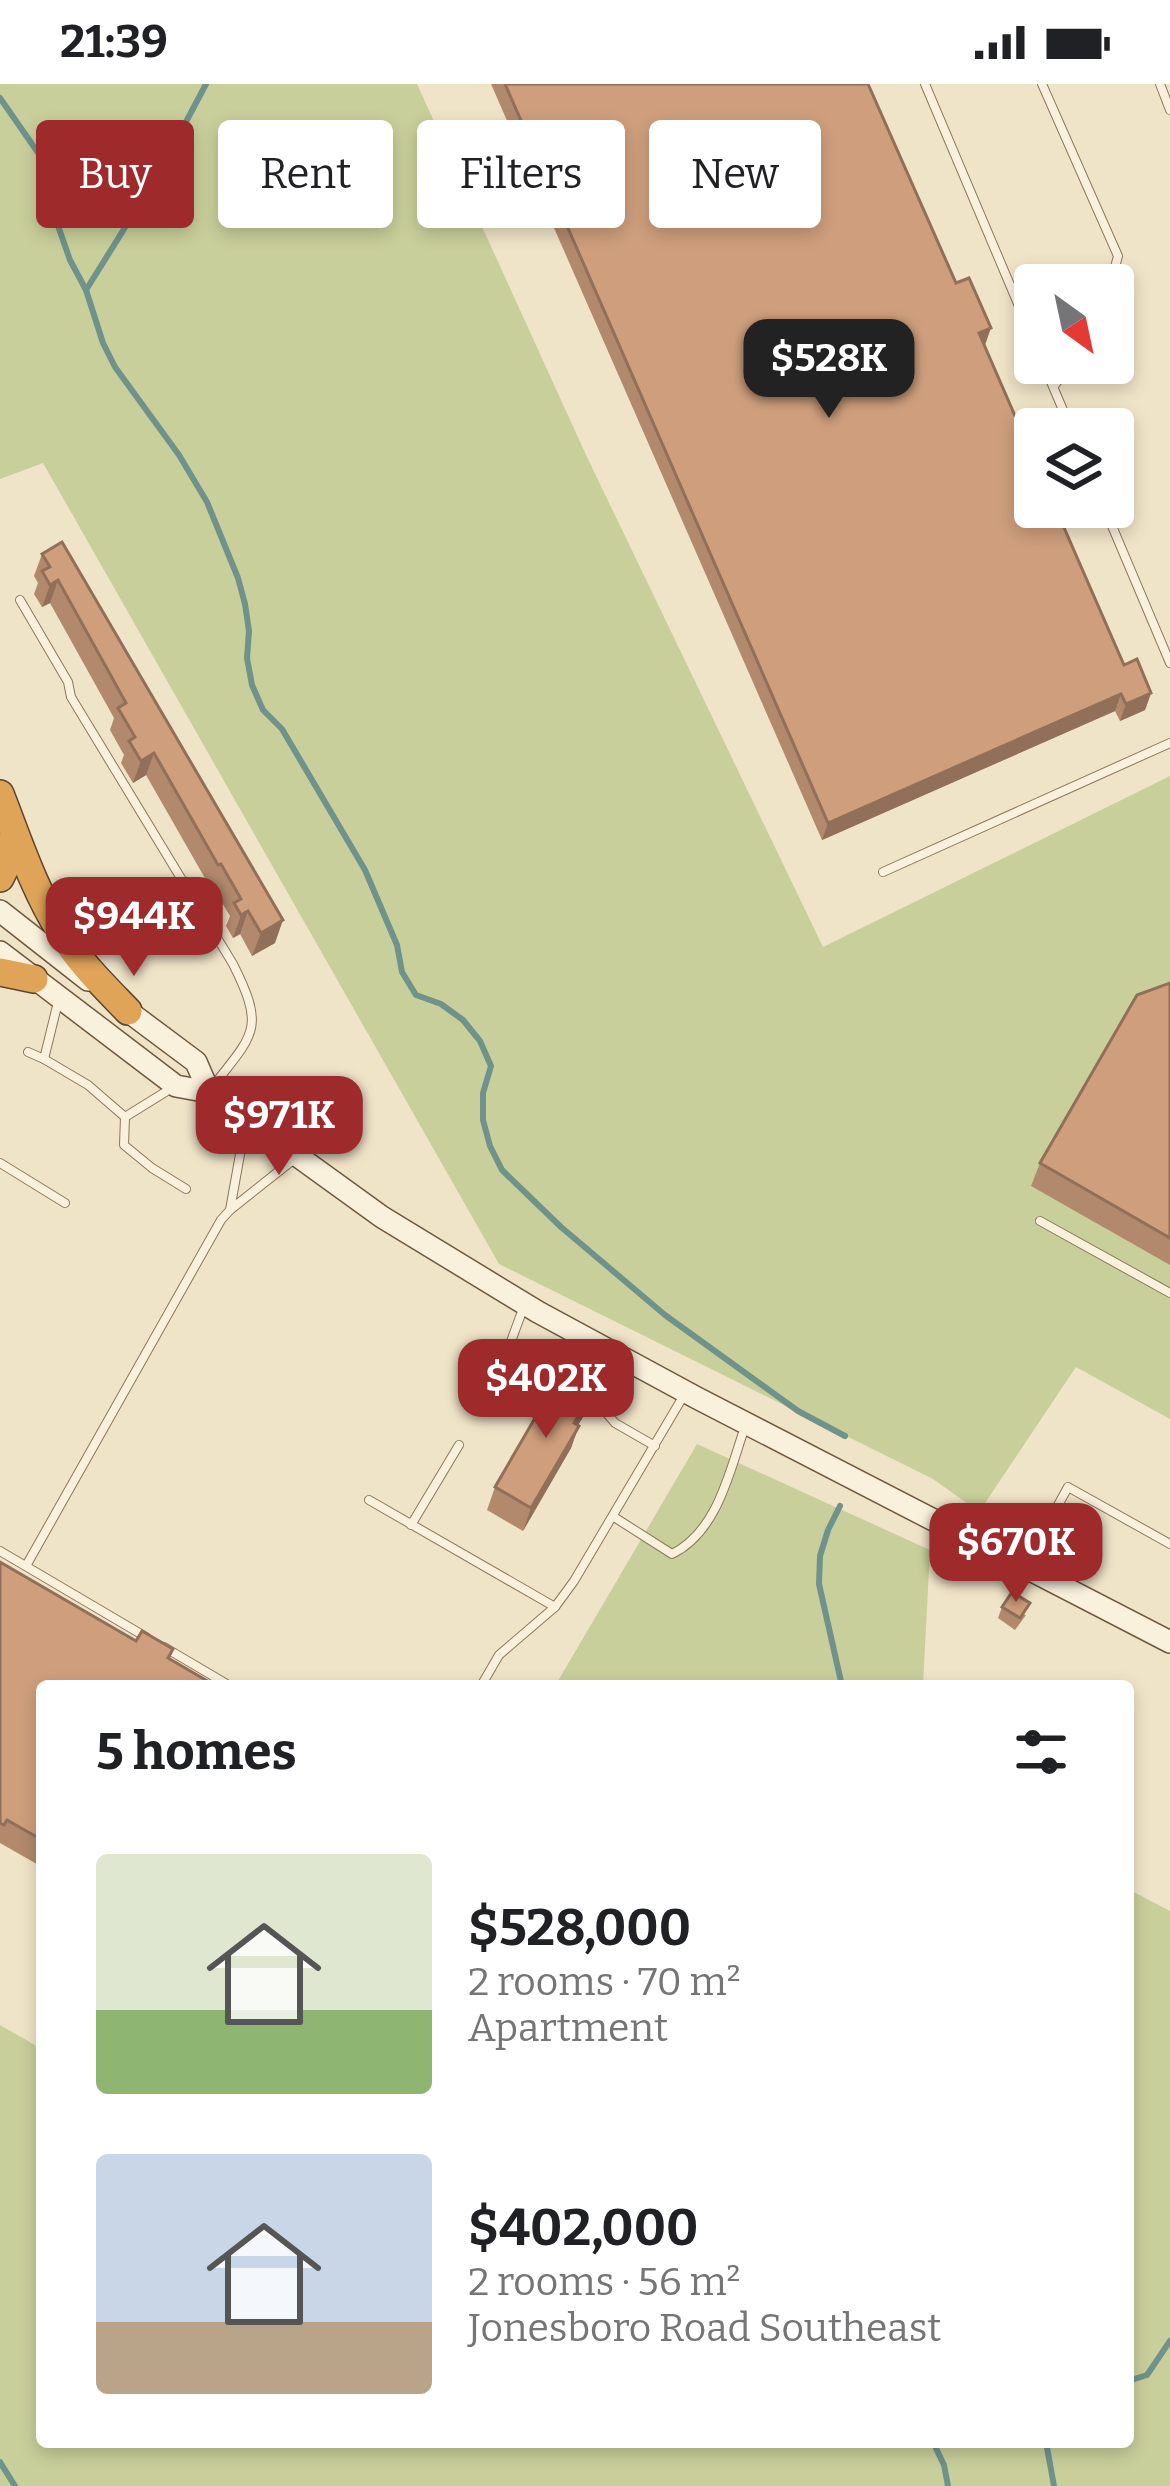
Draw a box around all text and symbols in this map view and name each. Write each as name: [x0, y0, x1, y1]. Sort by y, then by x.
text: 21:39: [60, 15, 168, 69]
chip: Buy: [36, 120, 194, 228]
chip: Rent: [218, 120, 393, 228]
chip: Filters: [417, 120, 625, 228]
chip: New: [649, 120, 821, 228]
north arrow: [1014, 264, 1134, 384]
map controls: [1014, 264, 1134, 528]
pin: $528K: [745, 319, 913, 421]
text: $528K: [770, 335, 888, 381]
button: layers: [1014, 408, 1134, 528]
pin: $944K: [50, 877, 218, 979]
text: $944K: [73, 893, 195, 939]
pin: $971K: [195, 1076, 363, 1178]
text: $971K: [223, 1092, 335, 1138]
pin: $402K: [462, 1339, 630, 1441]
text: $402K: [485, 1355, 607, 1401]
pin: $670K: [932, 1503, 1100, 1605]
text: $670K: [956, 1519, 1076, 1565]
icon: filters: [1008, 1719, 1074, 1785]
text: 5 homes: [96, 1721, 297, 1783]
text: $528,000: [468, 1897, 691, 1959]
icon: home: [192, 1902, 336, 2046]
text: 2 rooms · 70 m²: [468, 1959, 741, 2005]
text: Apartment: [468, 2005, 668, 2051]
text: $402,000: [468, 2197, 699, 2259]
icon: home: [192, 2202, 336, 2346]
text: 2 rooms · 56 m²: [468, 2259, 740, 2305]
text: Jonesboro Road Southeast: [468, 2305, 941, 2351]

